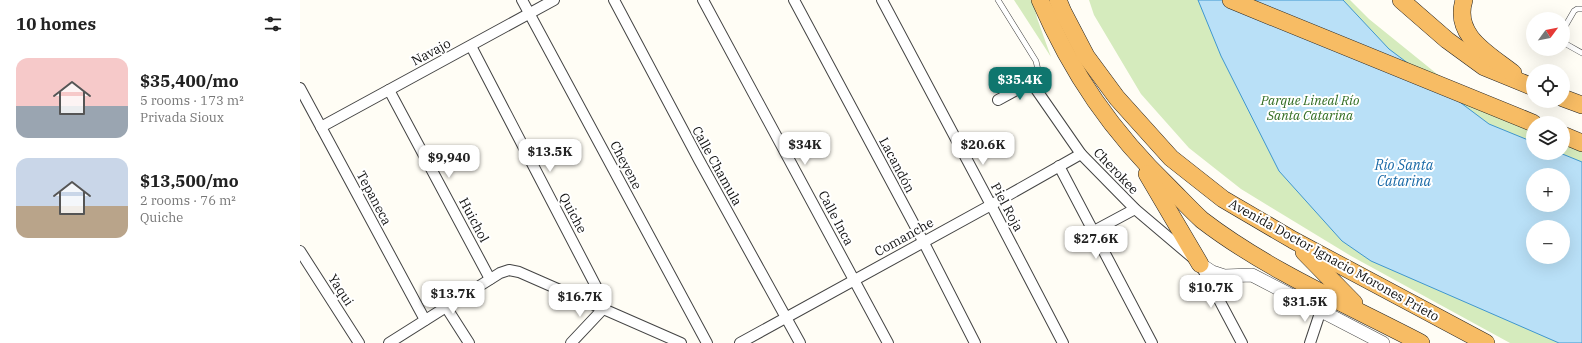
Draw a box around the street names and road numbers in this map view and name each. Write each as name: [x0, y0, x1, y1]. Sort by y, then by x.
street label: Navajo: [408, 35, 454, 69]
street label: Calle Chamula: [688, 123, 746, 209]
street label: Lacandón: [875, 134, 919, 196]
street label: Cheyene: [606, 138, 646, 192]
street label: Cherokee: [1090, 144, 1142, 198]
street label: Tepaneca: [353, 168, 395, 228]
street label: Piel Roja: [987, 180, 1027, 234]
street label: Calle Inca: [814, 188, 858, 248]
street label: Quiche: [555, 190, 591, 236]
street label: Huichol: [455, 195, 493, 245]
street label: Avenida Doctor Ignacio Morones Prieto: [1226, 195, 1442, 325]
street label: Comanche: [871, 214, 937, 260]
street label: Yaqui: [325, 271, 357, 309]

